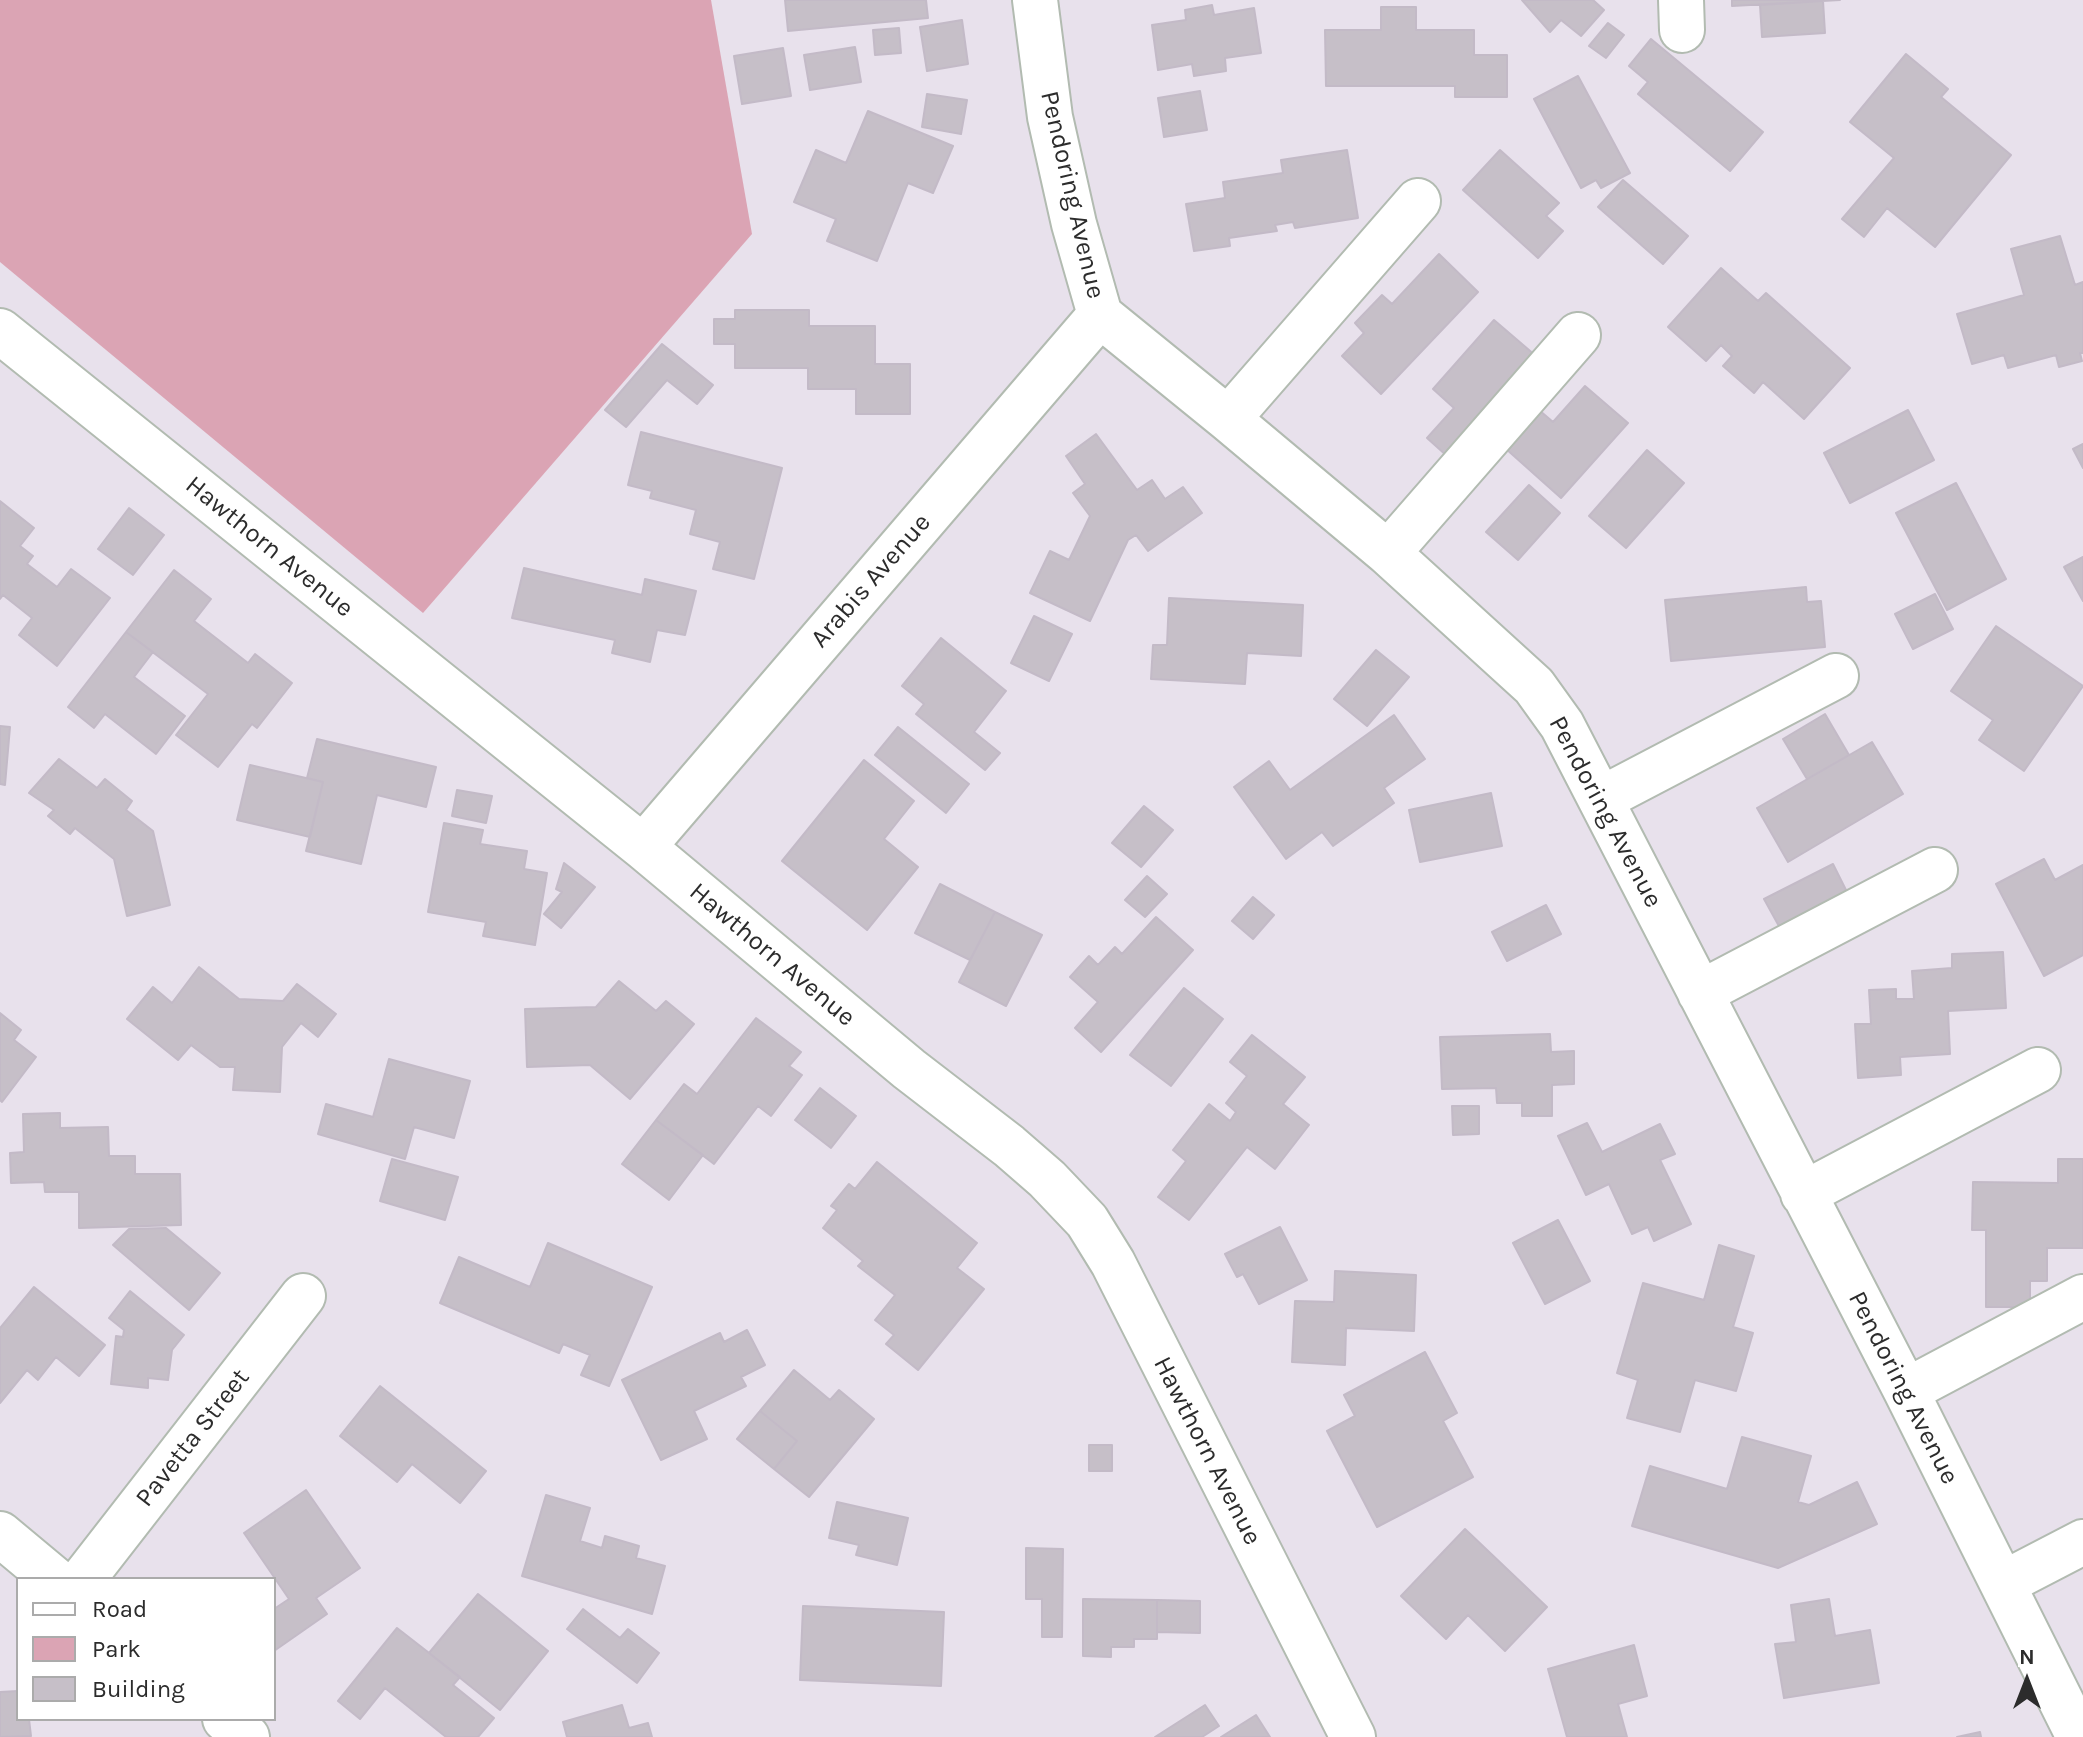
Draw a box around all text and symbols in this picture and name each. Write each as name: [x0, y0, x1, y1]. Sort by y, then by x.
street label: Pendoring Avenue: [1033, 88, 1111, 302]
street label: Hawthorn Avenue: [179, 470, 359, 624]
street label: Arabis Avenue: [804, 508, 938, 654]
street label: Pendoring Avenue: [1541, 711, 1669, 913]
street label: Hawthorn Avenue: [683, 877, 861, 1033]
street label: Pendoring Avenue: [1841, 1286, 1965, 1490]
street label: Hawthorn Avenue: [1146, 1352, 1268, 1550]
street label: Pavetta Street: [129, 1363, 257, 1513]
legend: [16, 1577, 276, 1721]
text: Road: [92, 1595, 147, 1623]
text: Park: [92, 1635, 141, 1663]
north arrow: [1987, 1641, 2067, 1721]
text: N: [2019, 1644, 2035, 1670]
text: Building: [92, 1675, 185, 1703]

